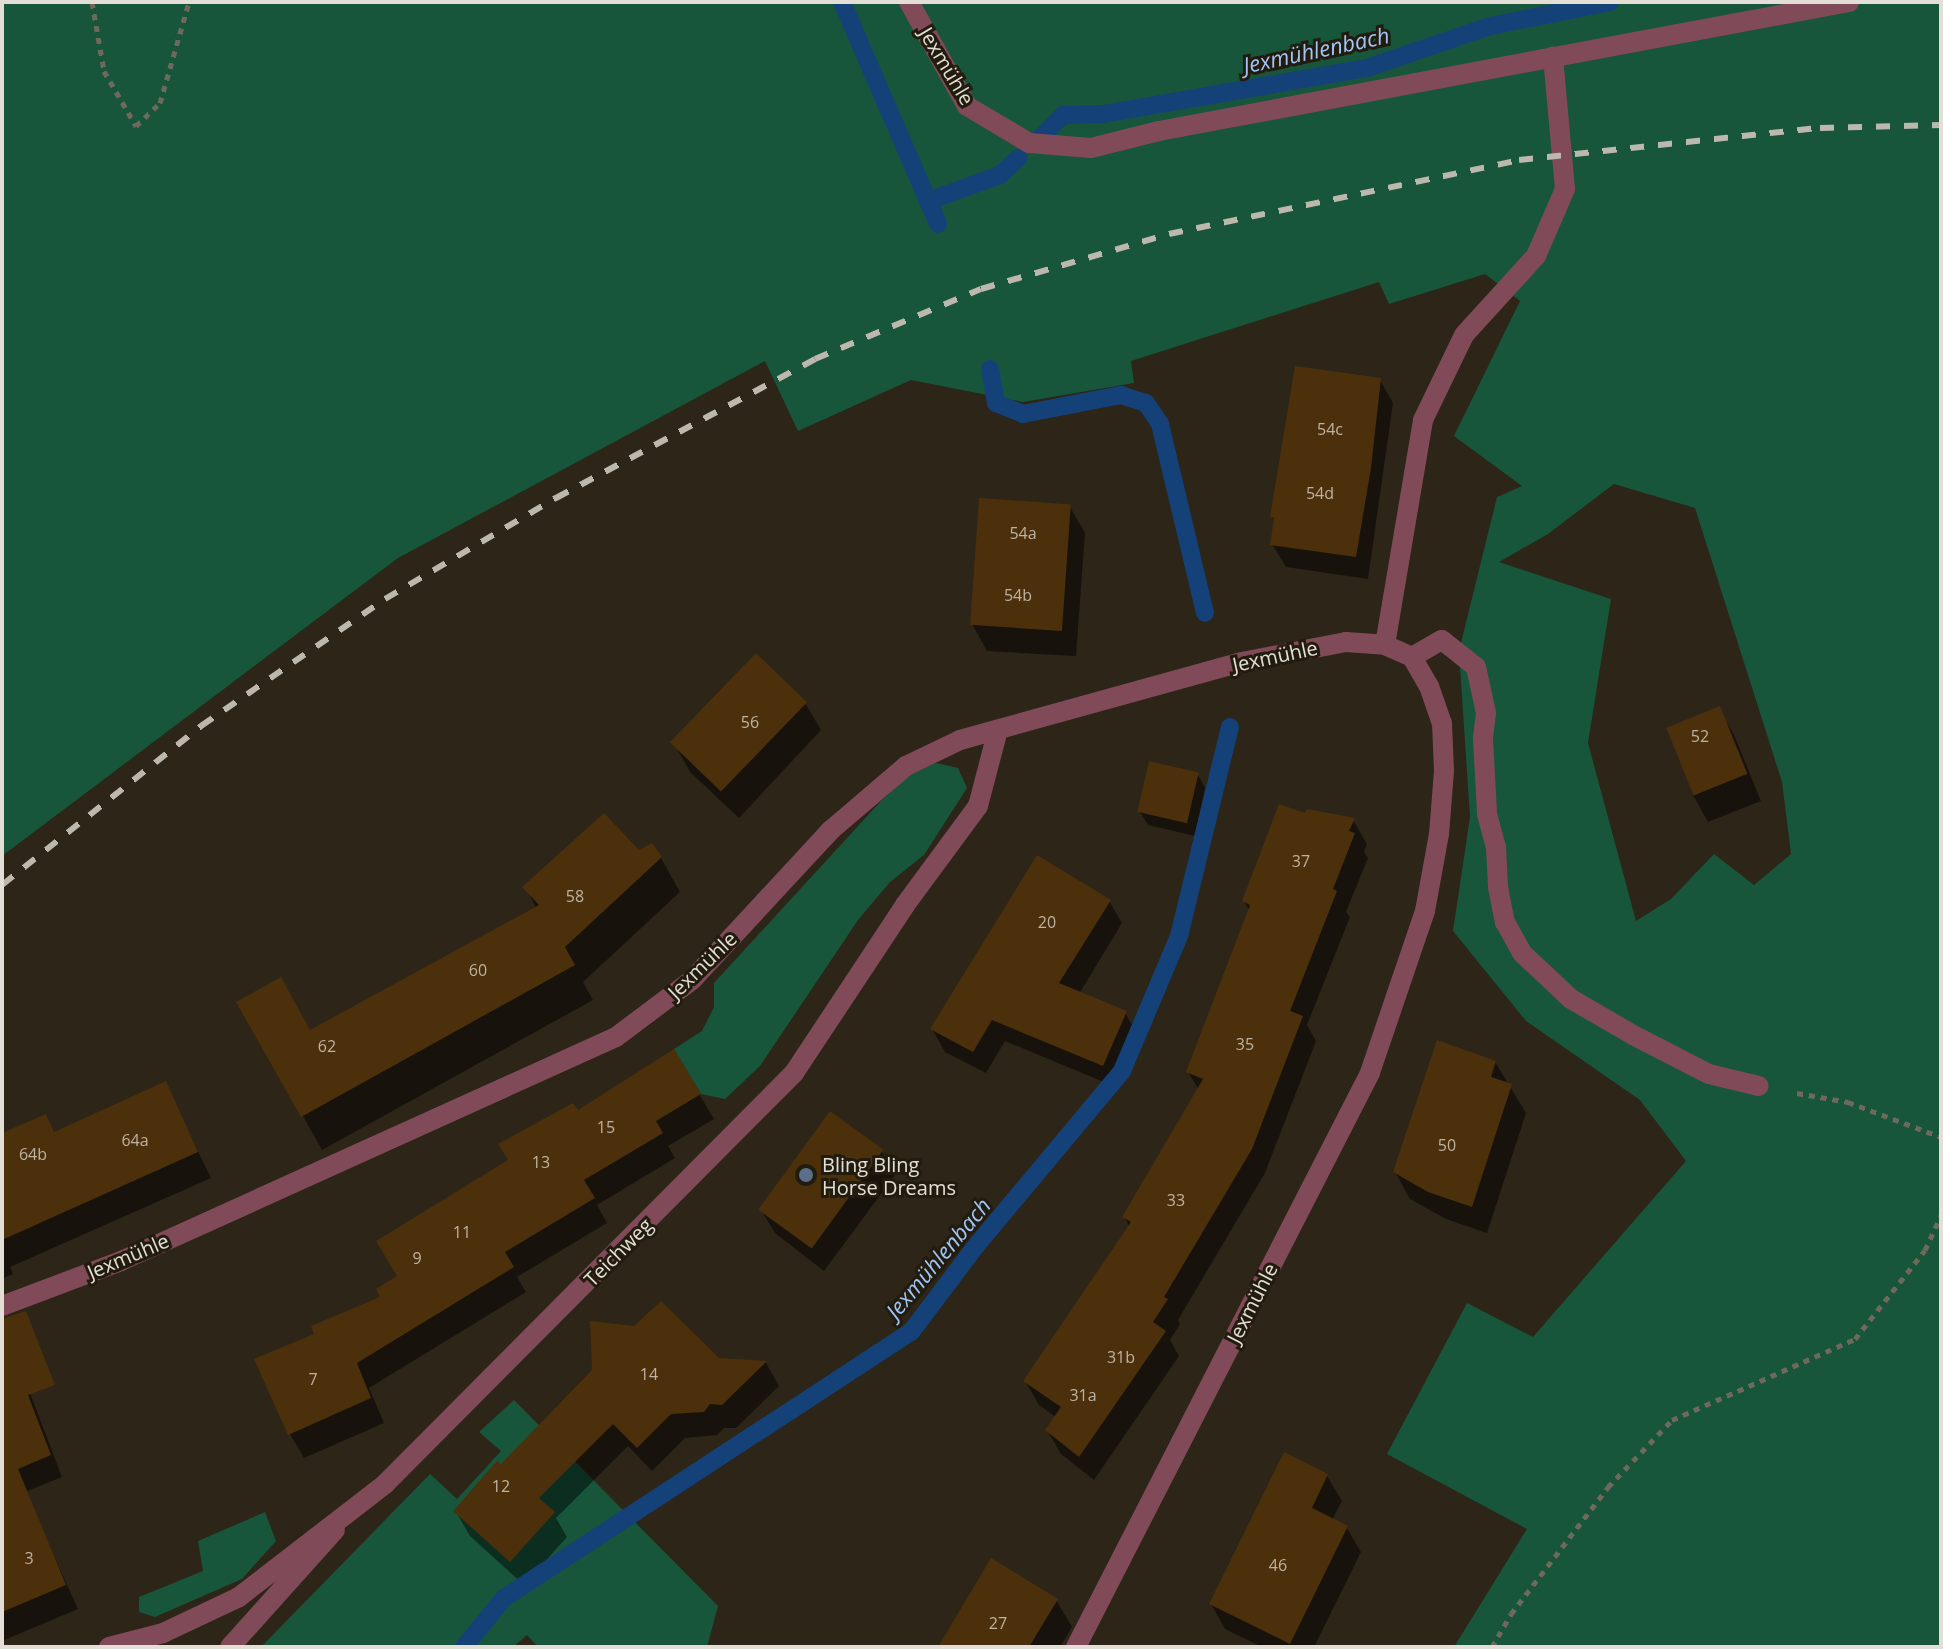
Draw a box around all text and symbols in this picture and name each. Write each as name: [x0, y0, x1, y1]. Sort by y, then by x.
water label: Jexmühlenbach: [1240, 22, 1392, 78]
street label: Jexmühle: [914, 23, 980, 109]
house number: 54c: [1317, 419, 1343, 439]
house number: 54d: [1306, 483, 1334, 503]
house number: 54a: [1009, 523, 1037, 543]
house number: 54b: [1004, 585, 1032, 605]
street label: Jexmühle: [1230, 635, 1320, 677]
house number: 56: [741, 712, 759, 732]
house number: 52: [1691, 726, 1709, 746]
house number: 37: [1292, 851, 1310, 871]
house number: 58: [566, 886, 584, 906]
house number: 20: [1038, 912, 1056, 932]
street label: Jexmühle: [663, 926, 741, 1004]
house number: 60: [469, 960, 487, 980]
house number: 35: [1236, 1034, 1254, 1054]
house number: 62: [318, 1036, 336, 1056]
house number: 15: [597, 1117, 615, 1137]
house number: 64a: [121, 1130, 149, 1150]
house number: 50: [1438, 1135, 1456, 1155]
house number: 64b: [19, 1144, 47, 1164]
house number: 13: [532, 1152, 550, 1172]
place label: Bling Bling Horse Dreams: [822, 1152, 956, 1199]
marker: Bling Bling Horse Dreams: [797, 1166, 815, 1184]
house number: 33: [1167, 1190, 1185, 1210]
water label: Jexmühlenbach: [880, 1192, 996, 1324]
street label: Teichweg: [579, 1213, 657, 1291]
house number: 11: [453, 1222, 471, 1242]
street label: Jexmühle: [84, 1228, 172, 1284]
house number: 9: [412, 1248, 422, 1268]
street label: Jexmühle: [1222, 1259, 1282, 1347]
house number: 31b: [1107, 1347, 1135, 1367]
house number: 14: [640, 1364, 658, 1384]
house number: 7: [308, 1369, 318, 1389]
house number: 31a: [1069, 1385, 1097, 1405]
house number: 12: [492, 1476, 510, 1496]
house number: 3: [24, 1548, 34, 1568]
house number: 46: [1269, 1555, 1287, 1575]
house number: 27: [989, 1613, 1007, 1633]

